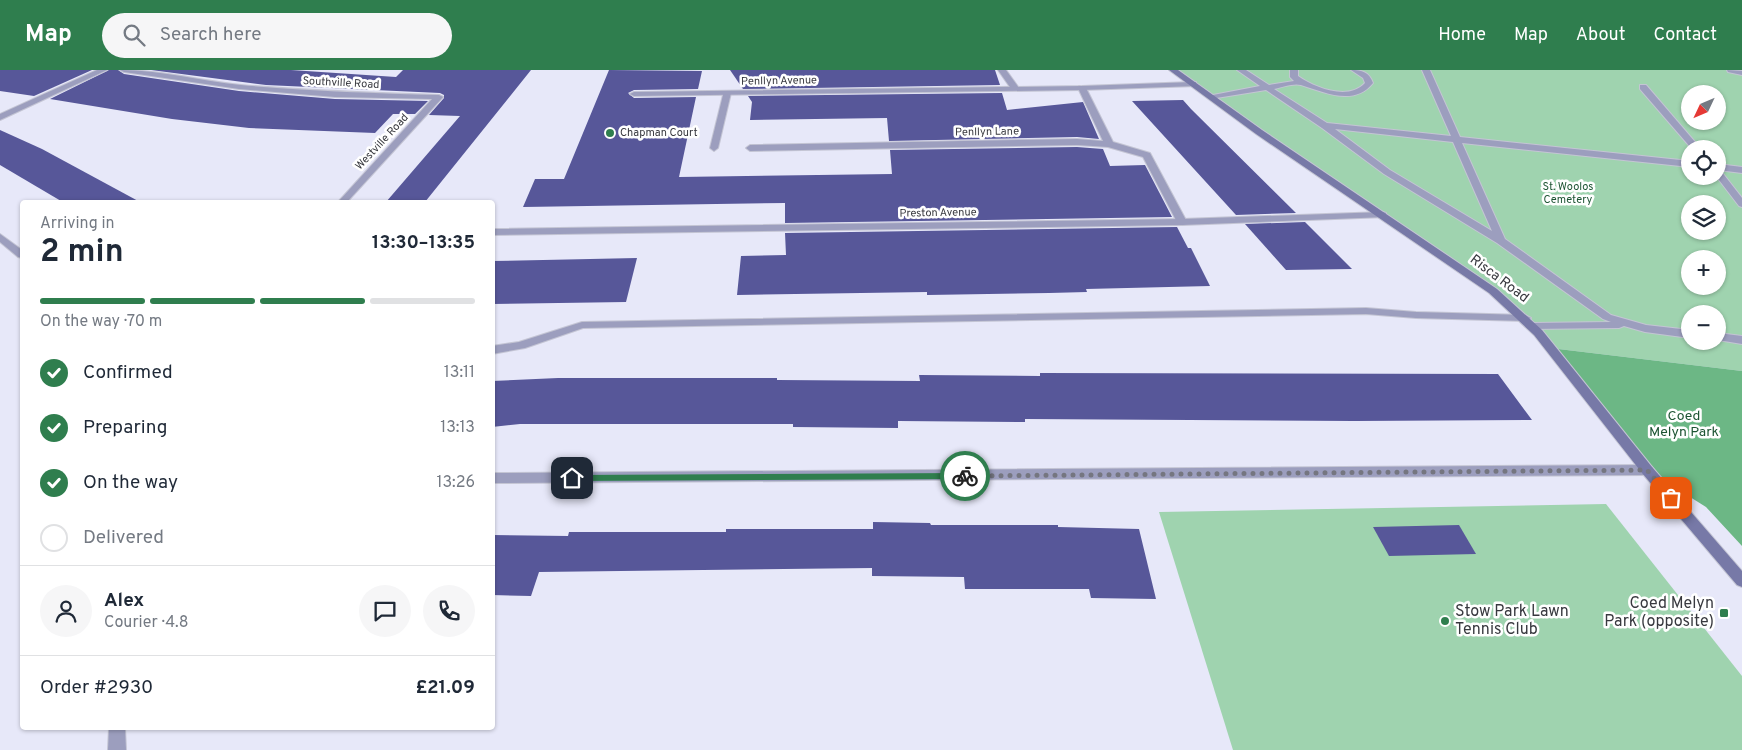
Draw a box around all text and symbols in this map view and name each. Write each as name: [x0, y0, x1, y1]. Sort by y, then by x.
search box: [102, 13, 452, 58]
text: Map: [25, 20, 72, 50]
icon: search: [120, 21, 148, 49]
text: Search here: [160, 23, 261, 47]
text: Home: [1438, 24, 1486, 47]
text: Map: [1514, 24, 1548, 47]
text: About: [1576, 24, 1625, 47]
text: Contact: [1653, 24, 1717, 47]
street label: Penllyn Avenue: [741, 73, 817, 89]
street label: Southville Road: [302, 74, 380, 92]
north arrow: [1681, 85, 1726, 130]
map controls: [1681, 85, 1726, 350]
street label: Westville Road: [352, 111, 412, 173]
street label: Penllyn Lane: [955, 124, 1019, 140]
place label: Chapman Court: [620, 126, 698, 140]
marker: Chapman Court: [604, 127, 616, 139]
button: locate: [1681, 140, 1726, 185]
park label: St. Woolos Cemetery: [1543, 180, 1593, 207]
button: layers: [1681, 195, 1726, 240]
street label: Preston Avenue: [899, 205, 977, 221]
text: Arriving in: [40, 214, 115, 234]
text: 13:30–13:35: [372, 231, 475, 255]
text: 2 min: [40, 233, 124, 273]
button: +: [1681, 250, 1726, 295]
street label: Risca Road: [1466, 251, 1532, 307]
button: −: [1681, 305, 1726, 350]
text: On the way · 70 m: [40, 312, 162, 332]
icon: check: [40, 359, 68, 387]
text: Confirmed: [83, 361, 173, 385]
text: 13:11: [444, 363, 475, 383]
park label: Coed Melyn Park: [1649, 408, 1719, 441]
icon: check: [40, 414, 68, 442]
text: Preparing: [83, 416, 167, 440]
text: 13:13: [440, 418, 475, 438]
courier: [940, 451, 990, 501]
pin: [551, 457, 593, 499]
icon: bike: [951, 462, 979, 490]
icon: home: [558, 464, 586, 492]
icon: check: [40, 469, 68, 497]
text: On the way: [83, 471, 178, 495]
text: 13:26: [436, 473, 475, 493]
pin: [1650, 477, 1692, 519]
icon: bag: [1657, 484, 1685, 512]
text: Delivered: [83, 526, 164, 550]
button: person: [40, 585, 92, 637]
button: chat: [359, 585, 411, 637]
button: phone: [423, 585, 475, 637]
text: Alex: [104, 589, 144, 613]
place label: Coed Melyn Park (opposite): [1604, 594, 1714, 632]
place label: Stow Park Lawn Tennis Club: [1455, 602, 1569, 640]
marker: Coed Melyn Park (opposite): [1718, 607, 1730, 619]
text: Courier · 4.8: [104, 613, 188, 633]
marker: Stow Park Lawn Tennis Club: [1439, 615, 1451, 627]
text: Order #2930: [40, 676, 153, 700]
text: £21.09: [415, 676, 475, 700]

